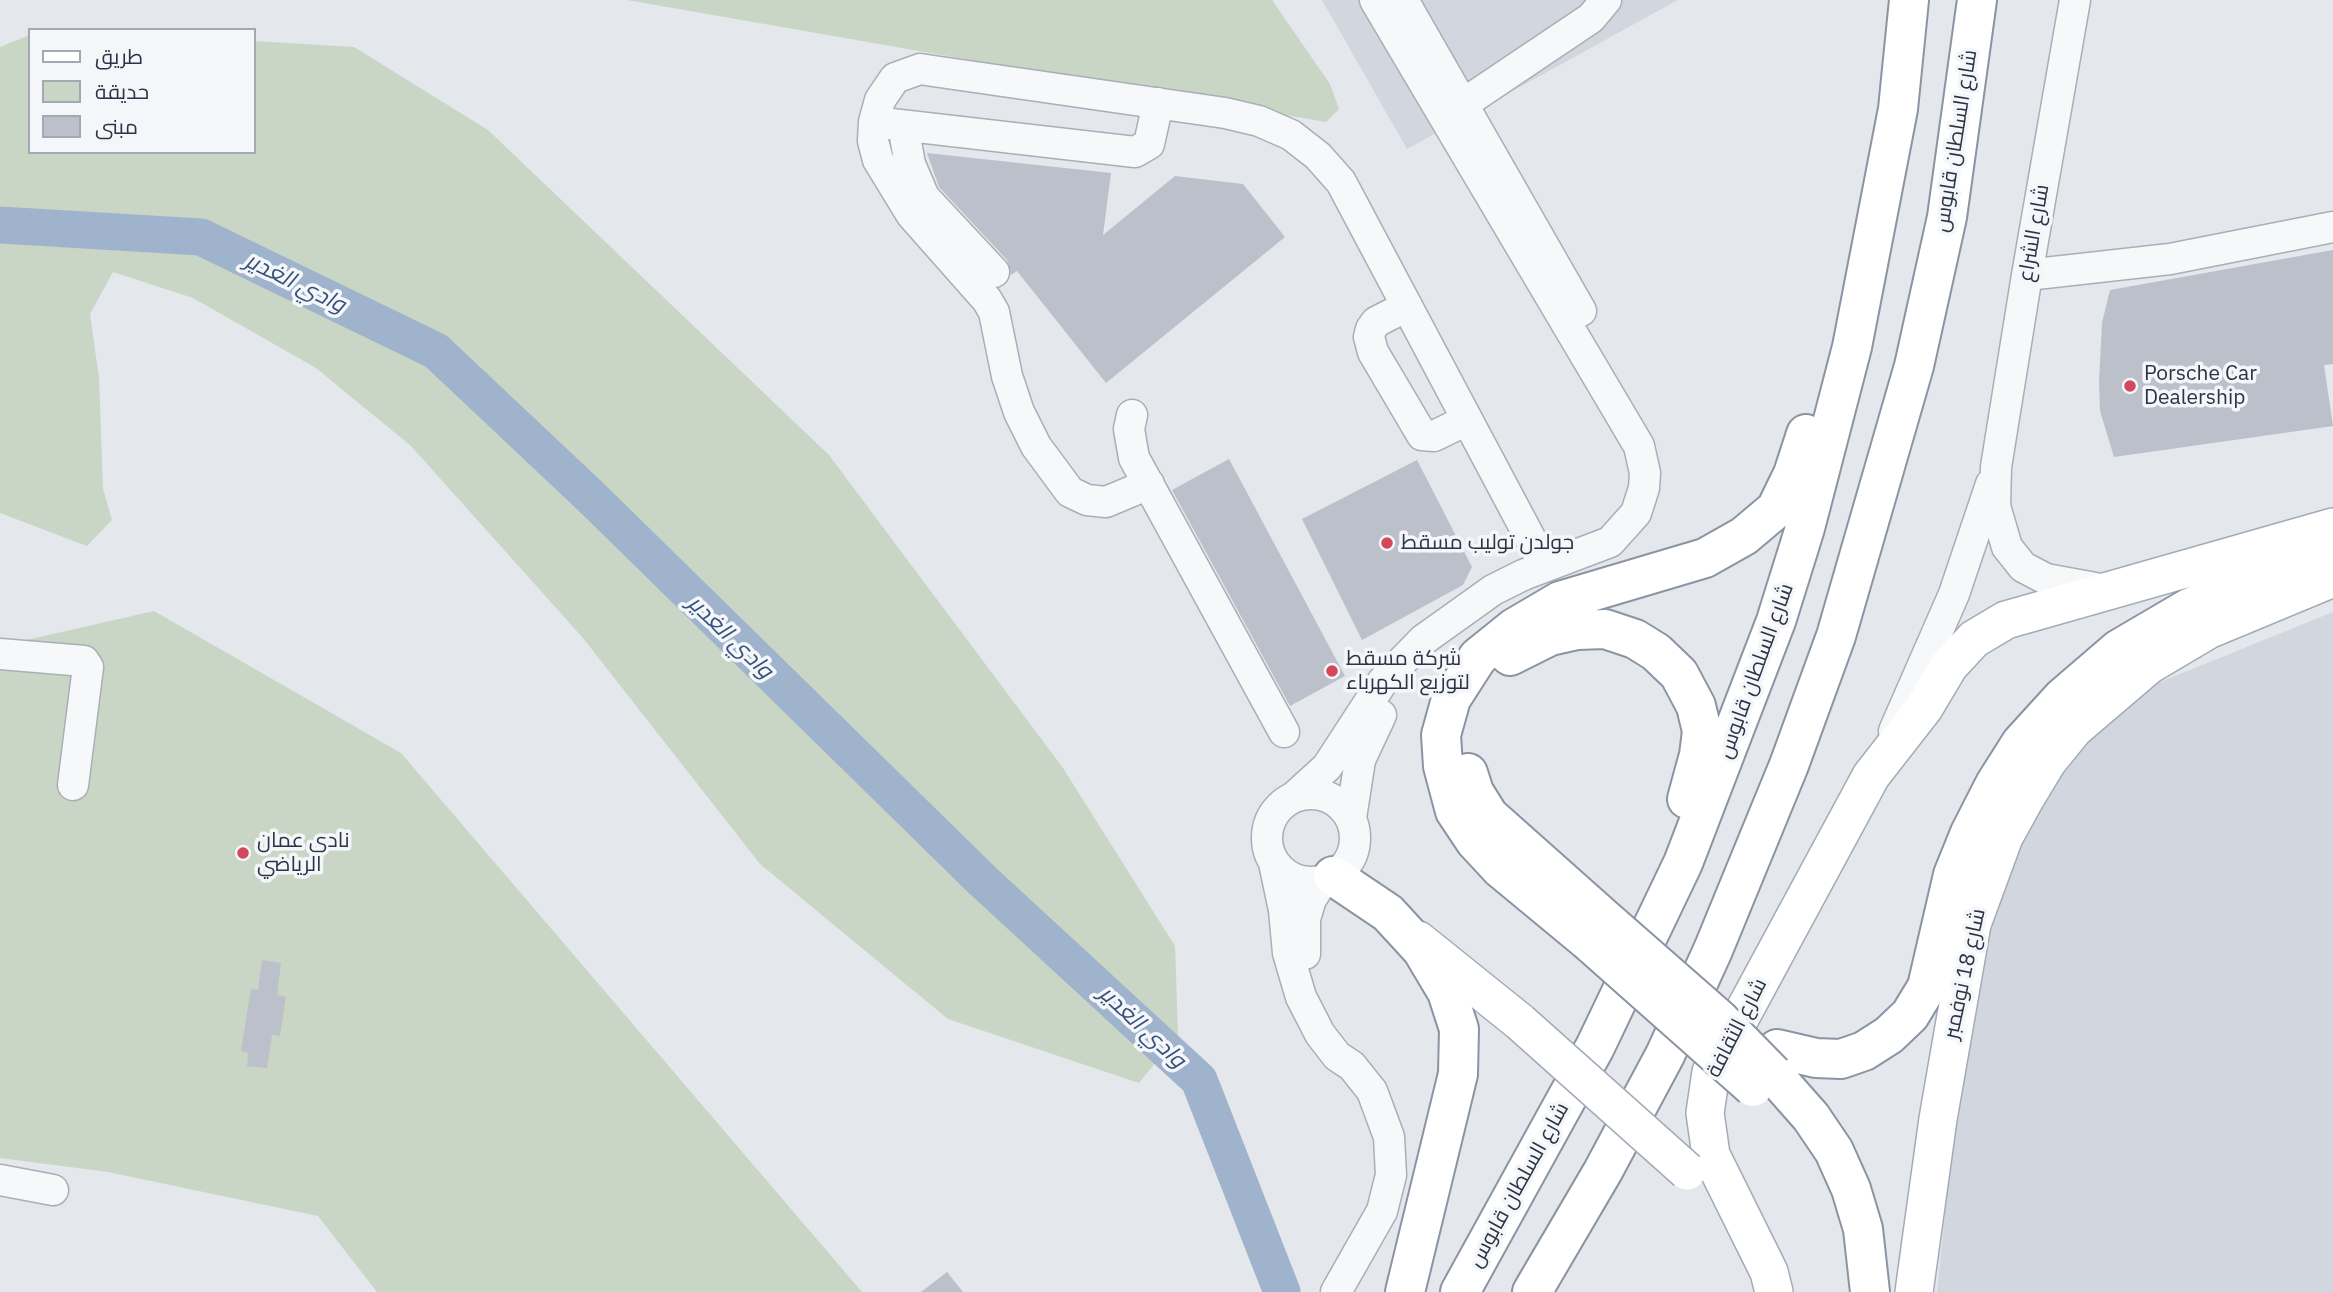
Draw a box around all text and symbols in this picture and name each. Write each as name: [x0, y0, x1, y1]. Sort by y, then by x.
legend: [28, 28, 256, 154]
text: طريق: [95, 42, 143, 70]
street label: شارع السلطان قابوس: [1929, 48, 1983, 234]
text: حديقة: [95, 77, 149, 105]
text: مبنى: [95, 112, 138, 140]
street label: شارع الشراع: [2013, 182, 2055, 284]
water label: وادي الغدير: [240, 247, 350, 319]
place label: Porsche Car Dealership: [2144, 361, 2257, 411]
marker: Porsche Car Dealership: [2122, 378, 2138, 394]
place label: جولدن توليب مسقط: [1401, 530, 1574, 556]
marker: جولدن توليب مسقط: [1379, 535, 1395, 551]
street label: شارع السلطان قابوس: [1713, 580, 1799, 762]
water label: وادي الغدير: [681, 589, 779, 685]
place label: شركة مسقط لتوزيع الكهرباء: [1346, 646, 1470, 696]
marker: شركة مسقط لتوزيع الكهرباء: [1324, 663, 1340, 679]
place label: نادي عمان الرياضي: [257, 828, 350, 878]
marker: نادي عمان الرياضي: [235, 845, 251, 861]
street label: شارع 18 نوفمبر: [1939, 906, 1991, 1042]
street label: شارع الثقافة: [1701, 974, 1773, 1082]
water label: وادي الغدير: [1093, 980, 1191, 1074]
street label: شارع السلطان قابوس: [1463, 1098, 1575, 1272]

